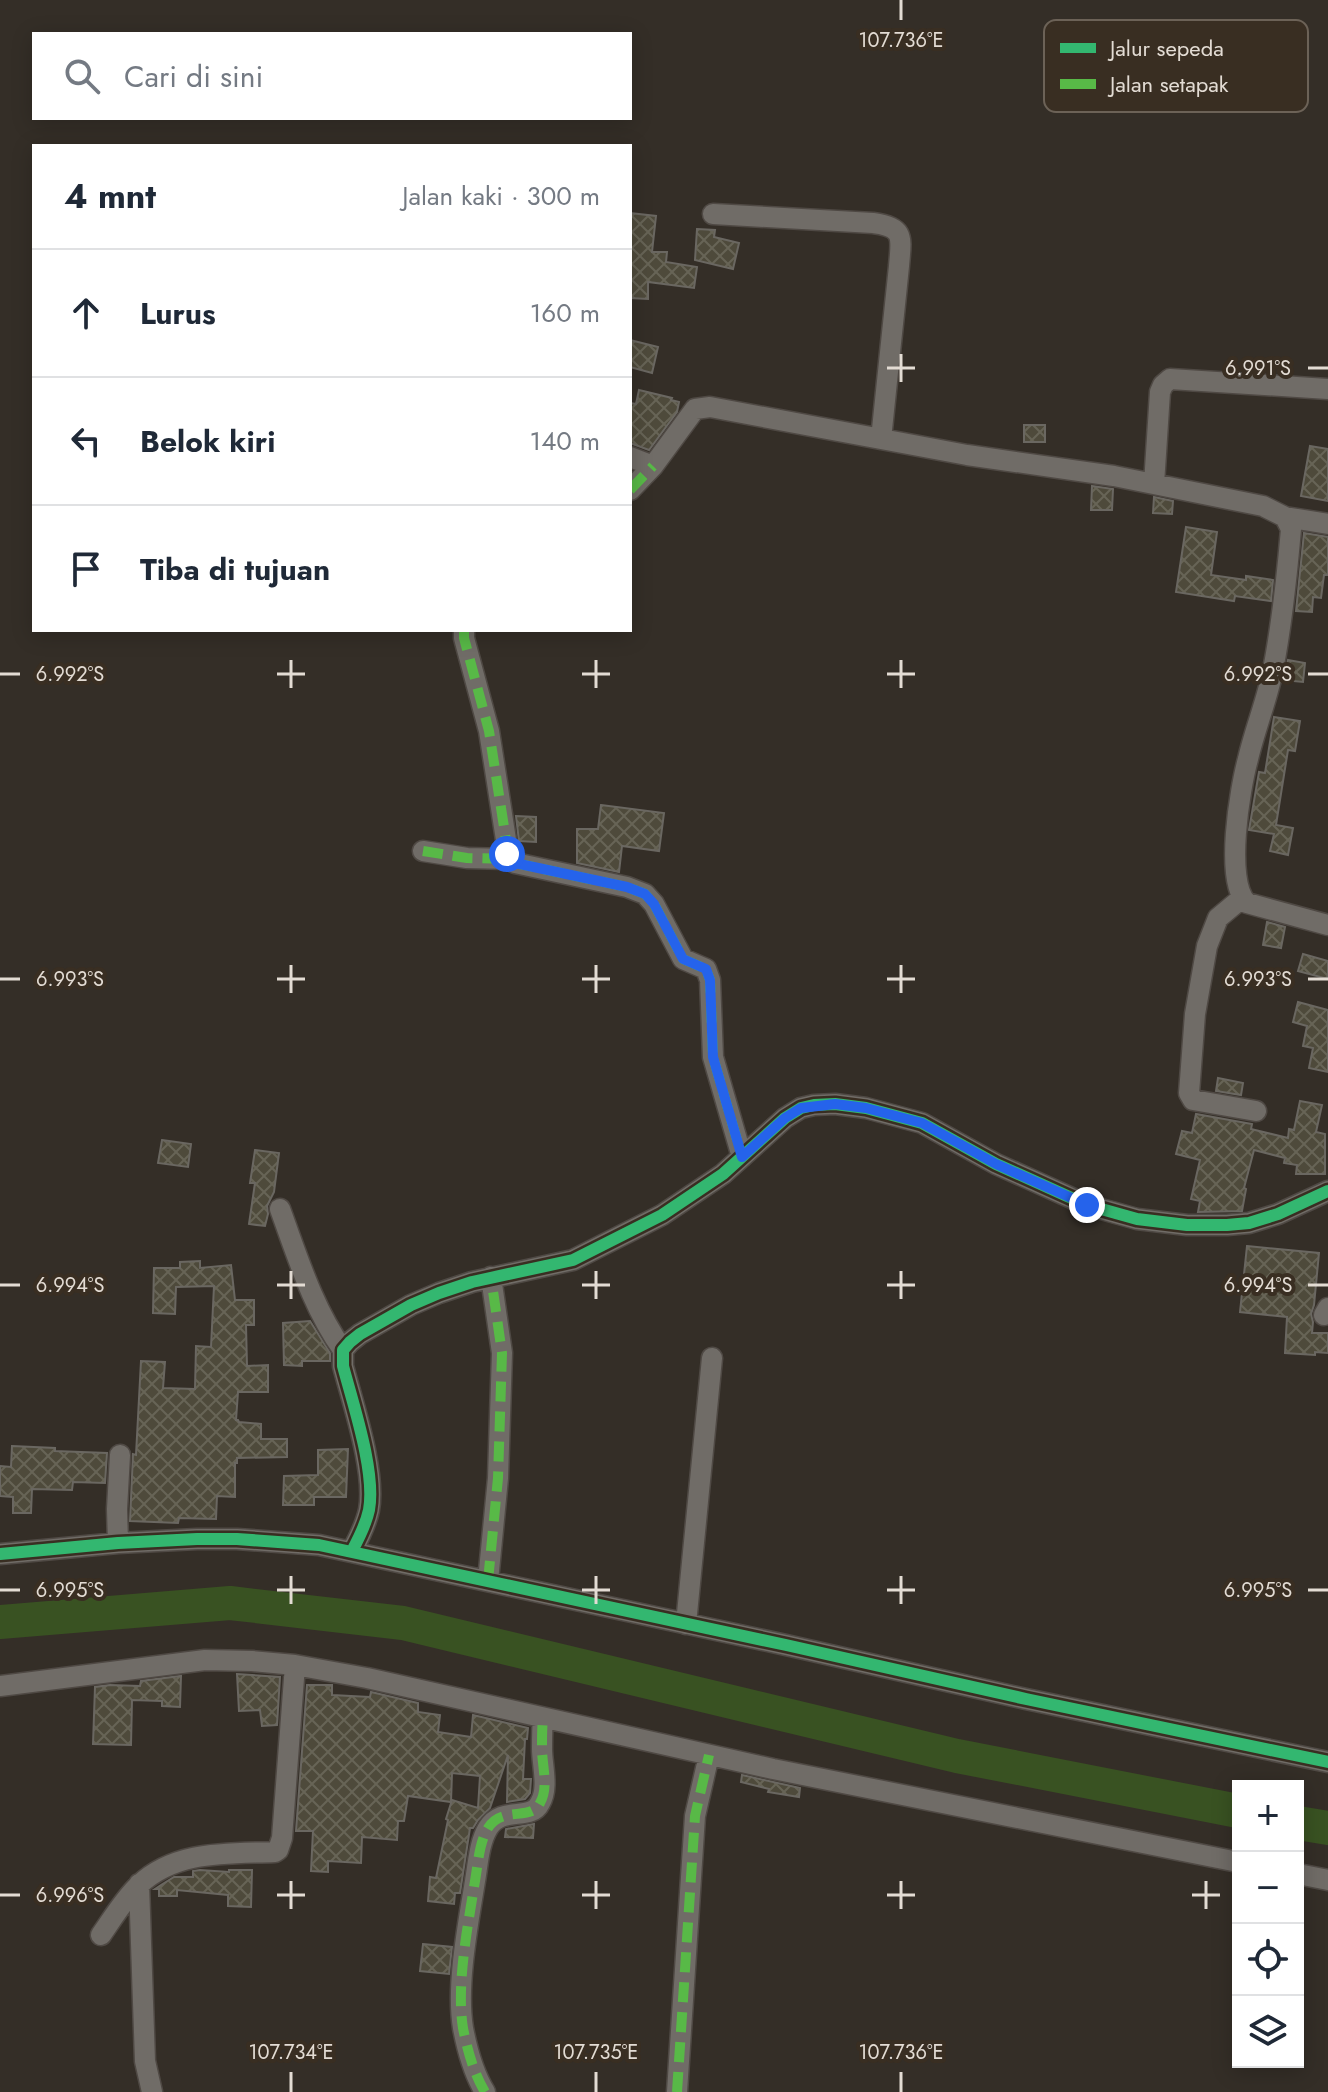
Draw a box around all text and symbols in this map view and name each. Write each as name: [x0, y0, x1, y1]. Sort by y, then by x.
legend: [1044, 20, 1308, 112]
text: 107.736°E: [859, 26, 944, 55]
search box: [32, 32, 632, 120]
text: Jalur sepeda: [1107, 32, 1224, 64]
icon: search: [60, 54, 104, 98]
text: Cari di sini: [124, 55, 263, 98]
text: Jalan setapak: [1107, 68, 1229, 100]
text: 4 mnt: [64, 172, 156, 221]
text: Jalan kaki · 300 m: [402, 177, 600, 215]
icon: ahead: [64, 291, 108, 335]
text: Lurus: [140, 292, 216, 335]
text: 160 m: [530, 294, 600, 332]
text: 6.991°S: [1225, 354, 1291, 383]
icon: left: [64, 419, 108, 463]
text: Belok kiri: [140, 420, 275, 463]
text: 140 m: [529, 422, 600, 460]
icon: arrive: [64, 547, 108, 591]
text: Tiba di tujuan: [140, 548, 330, 591]
text: 6.992°S: [36, 660, 104, 689]
text: 6.992°S: [1224, 660, 1292, 689]
route start: [489, 836, 525, 872]
text: 6.993°S: [36, 965, 104, 994]
text: 6.993°S: [1224, 965, 1292, 994]
route end: [1069, 1187, 1105, 1223]
text: 6.994°S: [36, 1271, 104, 1300]
text: 6.994°S: [1224, 1271, 1292, 1300]
text: 6.995°S: [36, 1576, 104, 1605]
text: 6.995°S: [1224, 1576, 1292, 1605]
map controls: [1232, 1780, 1304, 2068]
button: +: [1232, 1780, 1304, 1852]
button: −: [1232, 1852, 1304, 1924]
text: 6.996°S: [36, 1881, 104, 1910]
button: locate: [1232, 1924, 1304, 1996]
button: layers: [1232, 1996, 1304, 2068]
text: 107.734°E: [248, 2038, 334, 2067]
text: 107.735°E: [554, 2038, 638, 2067]
text: 107.736°E: [859, 2038, 944, 2067]

